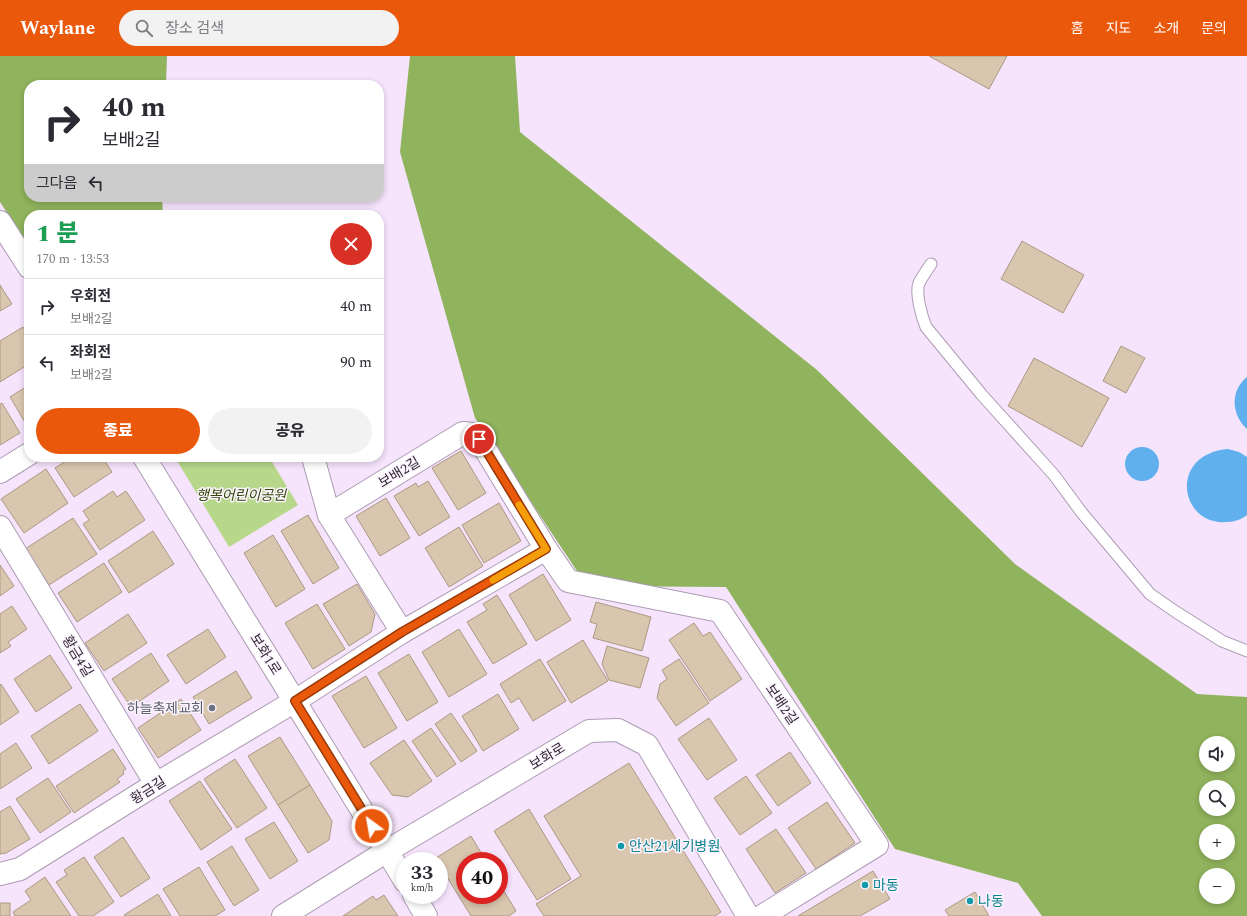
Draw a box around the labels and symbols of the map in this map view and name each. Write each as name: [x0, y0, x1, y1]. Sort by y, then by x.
pin: [462, 422, 496, 456]
street label: 보배2길: [374, 452, 424, 493]
park label: 행복어린이공원: [196, 485, 287, 506]
street label: 보화1로: [245, 629, 287, 679]
street label: 황금4길: [57, 631, 98, 681]
street label: 보배2길: [760, 679, 803, 729]
place label: 하늘축제교회: [127, 698, 204, 719]
marker: 하늘축제교회: [207, 703, 217, 713]
street label: 보화로: [525, 737, 569, 775]
street label: 황금길: [126, 771, 170, 810]
position arrow: [351, 805, 393, 847]
place label: 안산21세기병원: [629, 836, 720, 857]
marker: 안산21세기병원: [616, 841, 626, 851]
speed limit sign: 40: [456, 852, 508, 904]
place label: 마동: [873, 875, 899, 896]
marker: 마동: [860, 880, 870, 890]
place label: 나동: [978, 891, 1004, 912]
marker: 나동: [965, 896, 975, 906]

